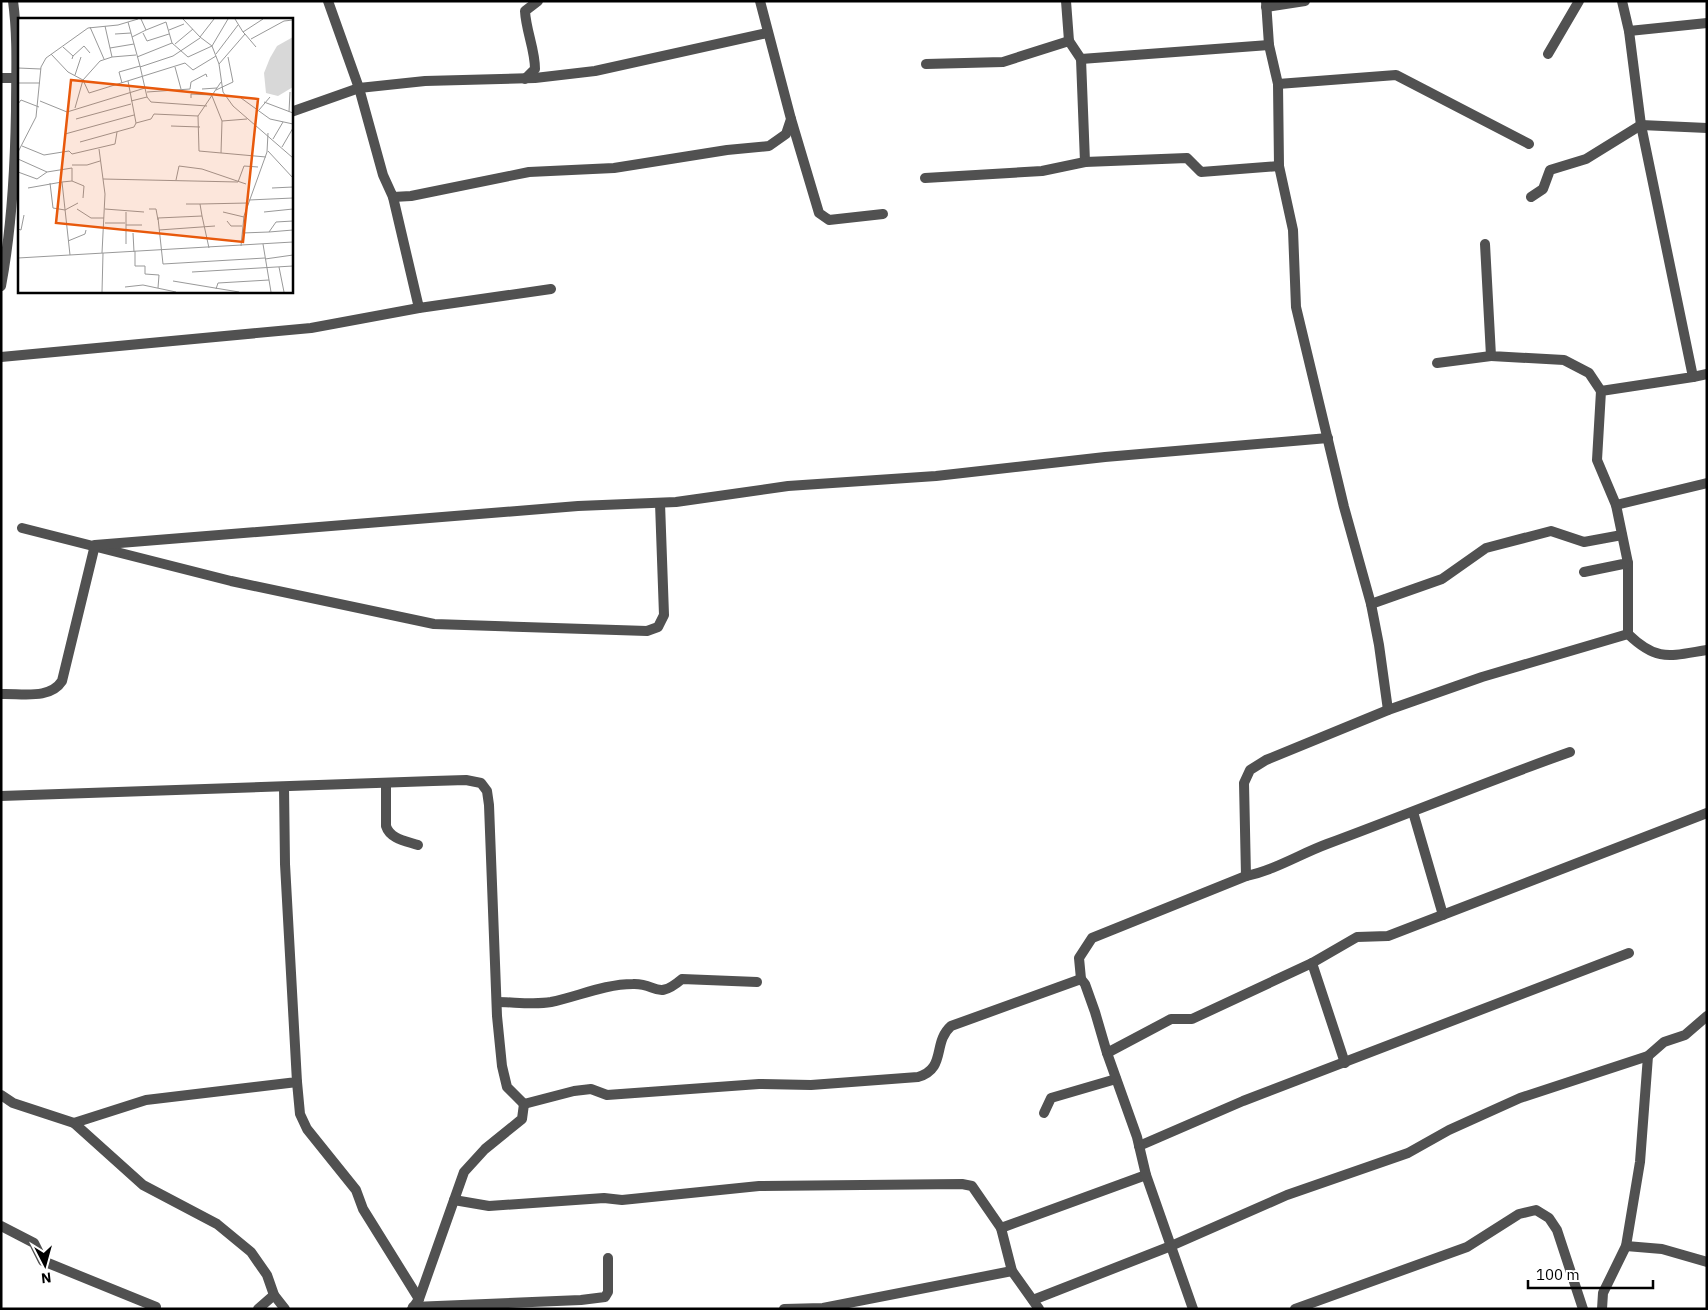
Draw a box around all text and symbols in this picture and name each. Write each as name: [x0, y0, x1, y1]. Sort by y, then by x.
inset map: [18, 18, 292, 292]
north arrow: [20, 1240, 70, 1290]
scale bar: [1528, 1258, 1653, 1290]
text: 100 m: [1536, 1265, 1580, 1284]
text: N: [40, 1268, 52, 1287]

